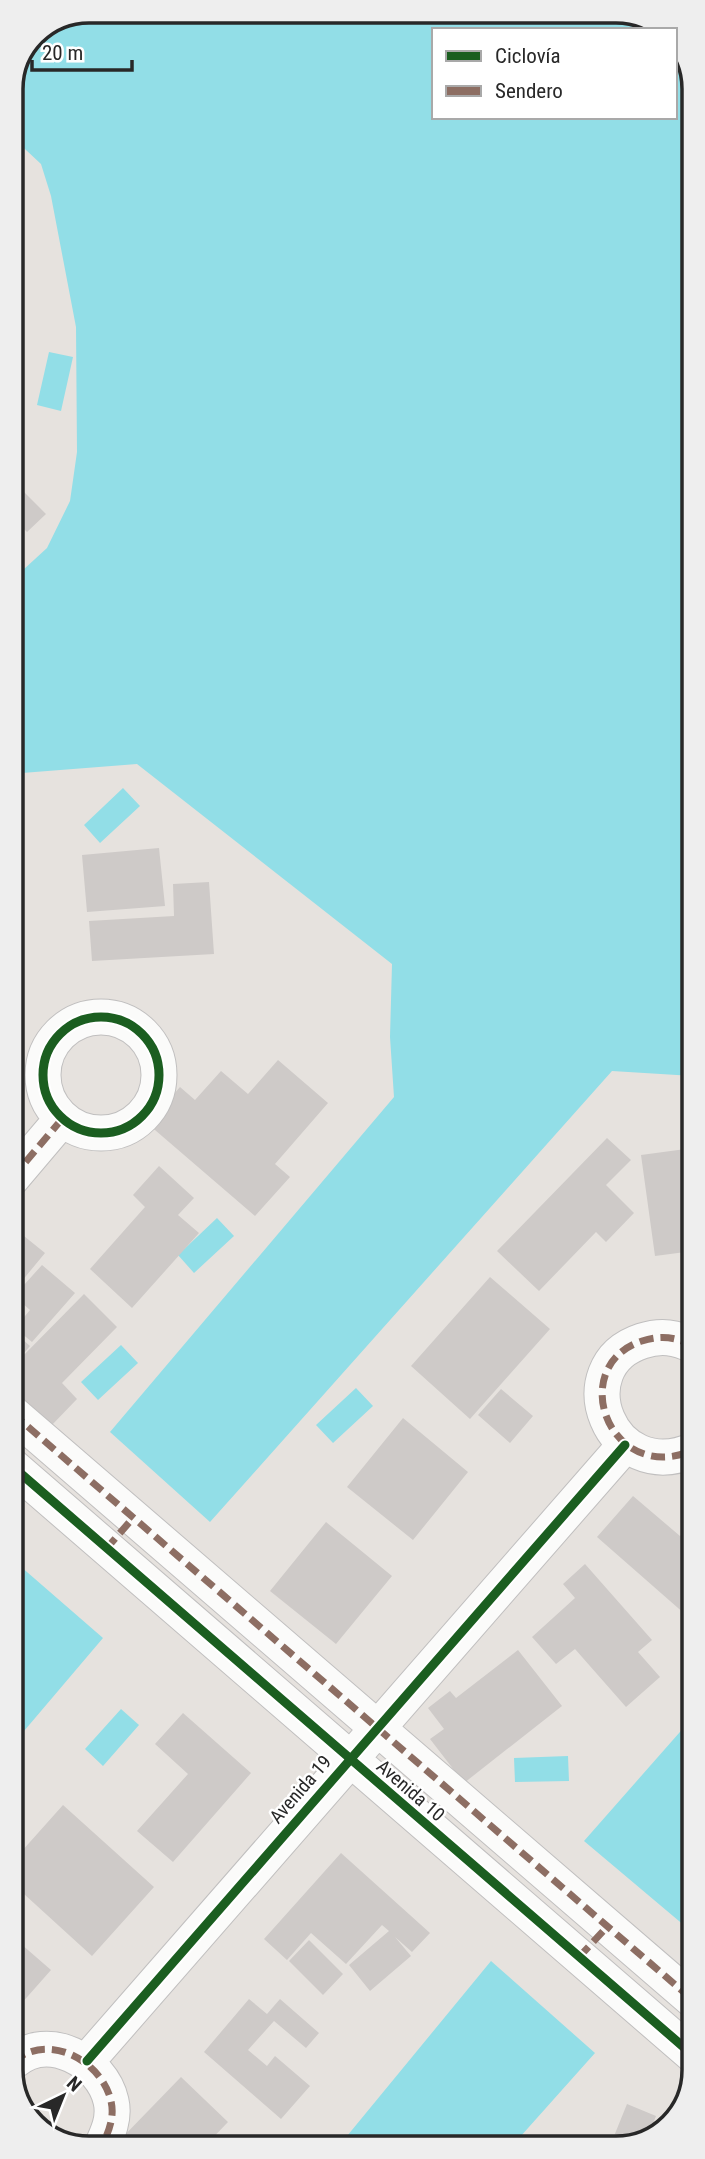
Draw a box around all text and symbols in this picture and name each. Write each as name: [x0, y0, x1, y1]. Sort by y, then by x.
scale bar: [32, 28, 131, 72]
legend: [432, 28, 677, 119]
text: 20 m: [42, 41, 83, 65]
text: Ciclovía: [495, 44, 561, 68]
text: Sendero: [495, 79, 563, 103]
street label: Avenida 19: [265, 1751, 336, 1828]
street label: Avenida 10: [372, 1755, 449, 1826]
north arrow: [28, 2061, 98, 2131]
text: N: [62, 2072, 86, 2096]

